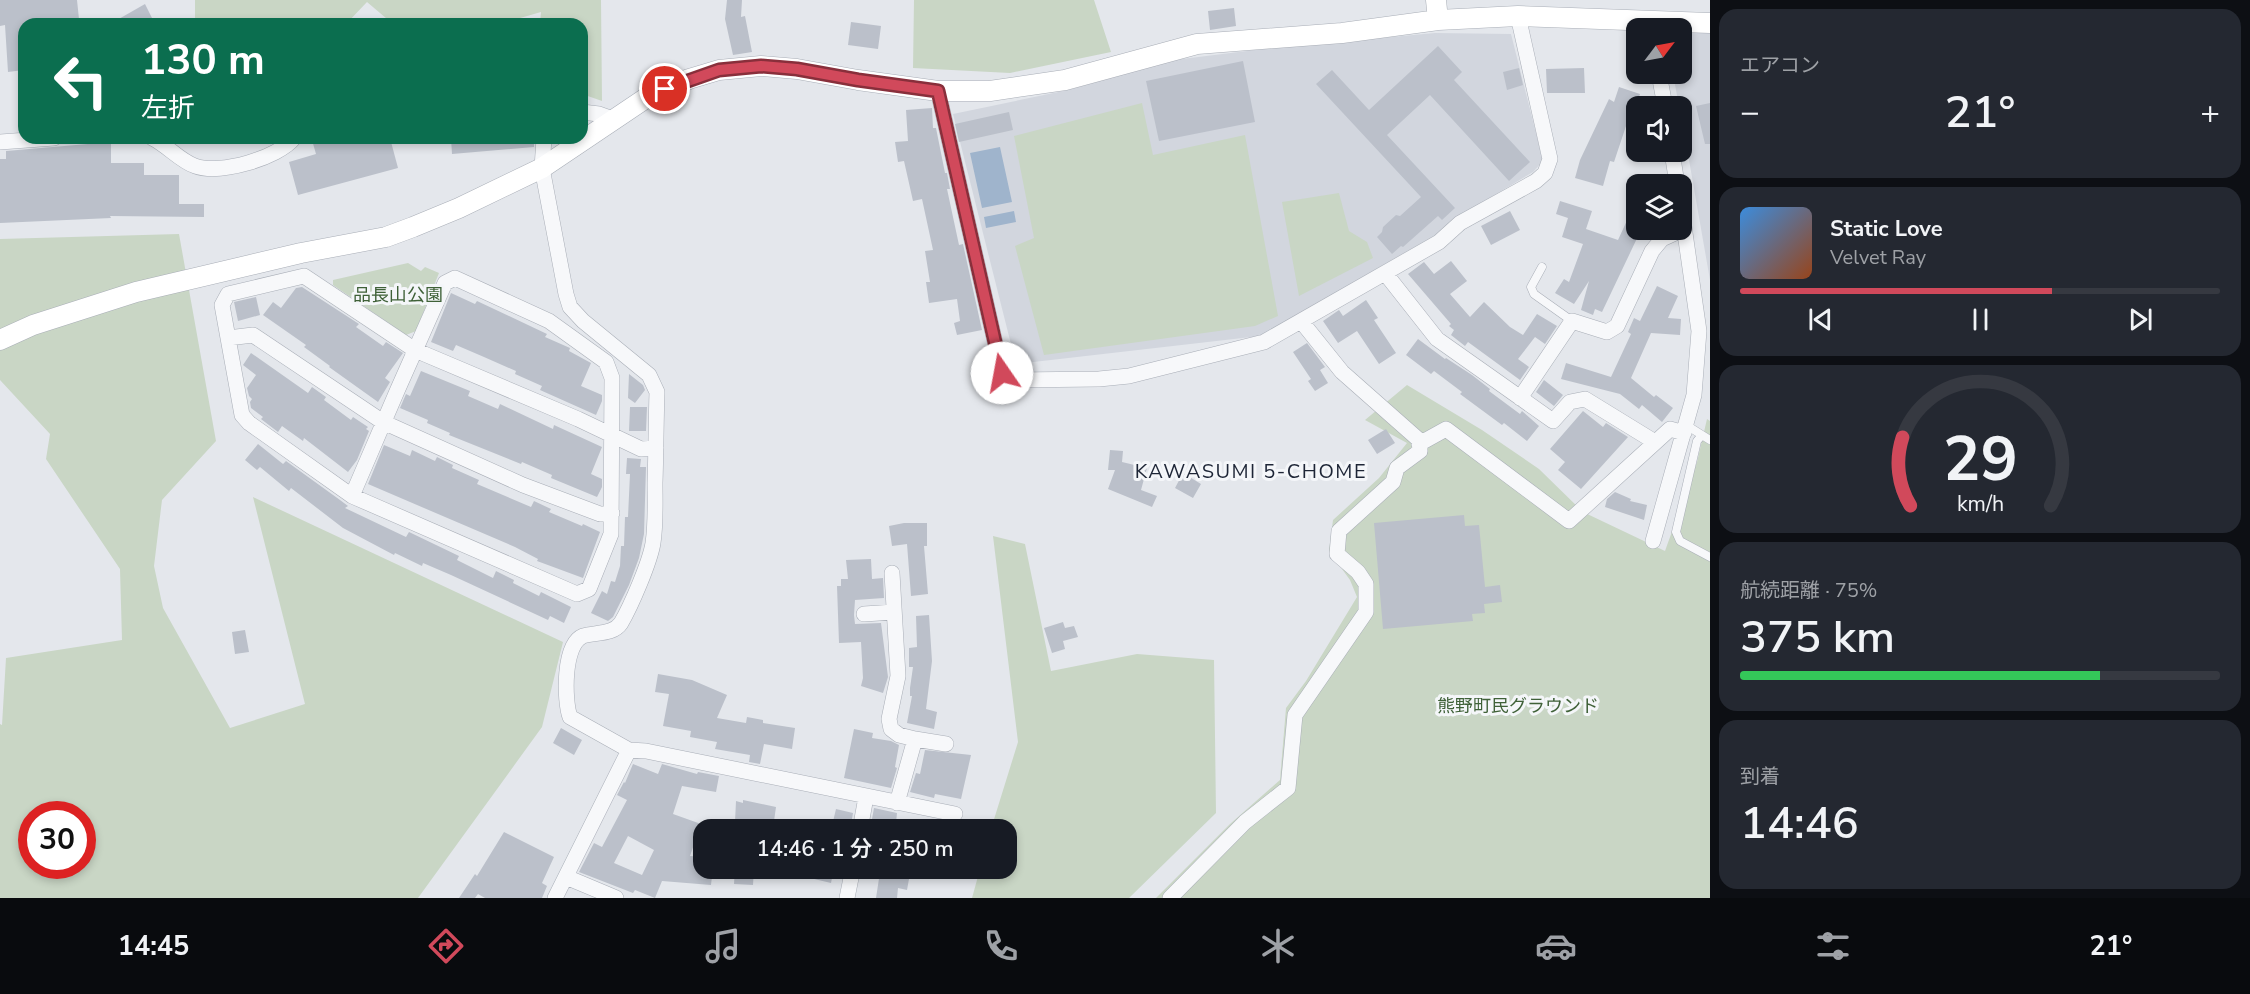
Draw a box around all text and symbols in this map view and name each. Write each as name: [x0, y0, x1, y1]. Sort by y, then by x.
north arrow: [1626, 18, 1692, 84]
map controls: [1626, 18, 1692, 240]
text: 130 m: [141, 32, 265, 89]
icon: left: [42, 42, 120, 120]
text: エアコン: [1740, 52, 1820, 79]
pin: [639, 63, 690, 114]
icon: arrive: [648, 72, 681, 105]
text: 21°: [1945, 82, 2015, 143]
text: 左折: [141, 90, 195, 127]
text: −: [1740, 90, 1760, 135]
text: +: [2200, 90, 2220, 135]
button: sound: [1626, 96, 1692, 162]
button: layers: [1626, 174, 1692, 240]
text: Static Love: [1830, 214, 1943, 244]
text: Velvet Ray: [1830, 244, 1926, 271]
park label: 品長山公園: [353, 283, 443, 307]
icon: previous: [1804, 303, 1837, 336]
icon: pause: [1964, 303, 1997, 336]
icon: next: [2124, 303, 2157, 336]
position arrow: [970, 341, 1034, 405]
text: 29: [1943, 417, 2017, 502]
district label: KAWASUMI 5-CHOME: [1135, 458, 1367, 485]
text: km/h: [1956, 489, 2004, 519]
text: 航続距離 · 75%: [1740, 577, 1877, 604]
text: 375 km: [1740, 607, 1895, 668]
park label: 熊野町民グラウンド: [1437, 694, 1599, 718]
text: 到着: [1740, 763, 1780, 790]
text: 14:46: [1740, 793, 1859, 854]
speed limit sign: 30: [18, 801, 96, 879]
text: 14:46 · 1 分 · 250 m: [756, 834, 954, 864]
icon: directions: [425, 925, 467, 967]
icon: music: [702, 925, 744, 967]
icon: phone: [980, 925, 1022, 967]
icon: climate: [1257, 925, 1299, 967]
icon: car: [1535, 925, 1577, 967]
icon: filters: [1812, 925, 1854, 967]
text: 14:45: [118, 928, 189, 965]
text: 21°: [2090, 928, 2132, 965]

